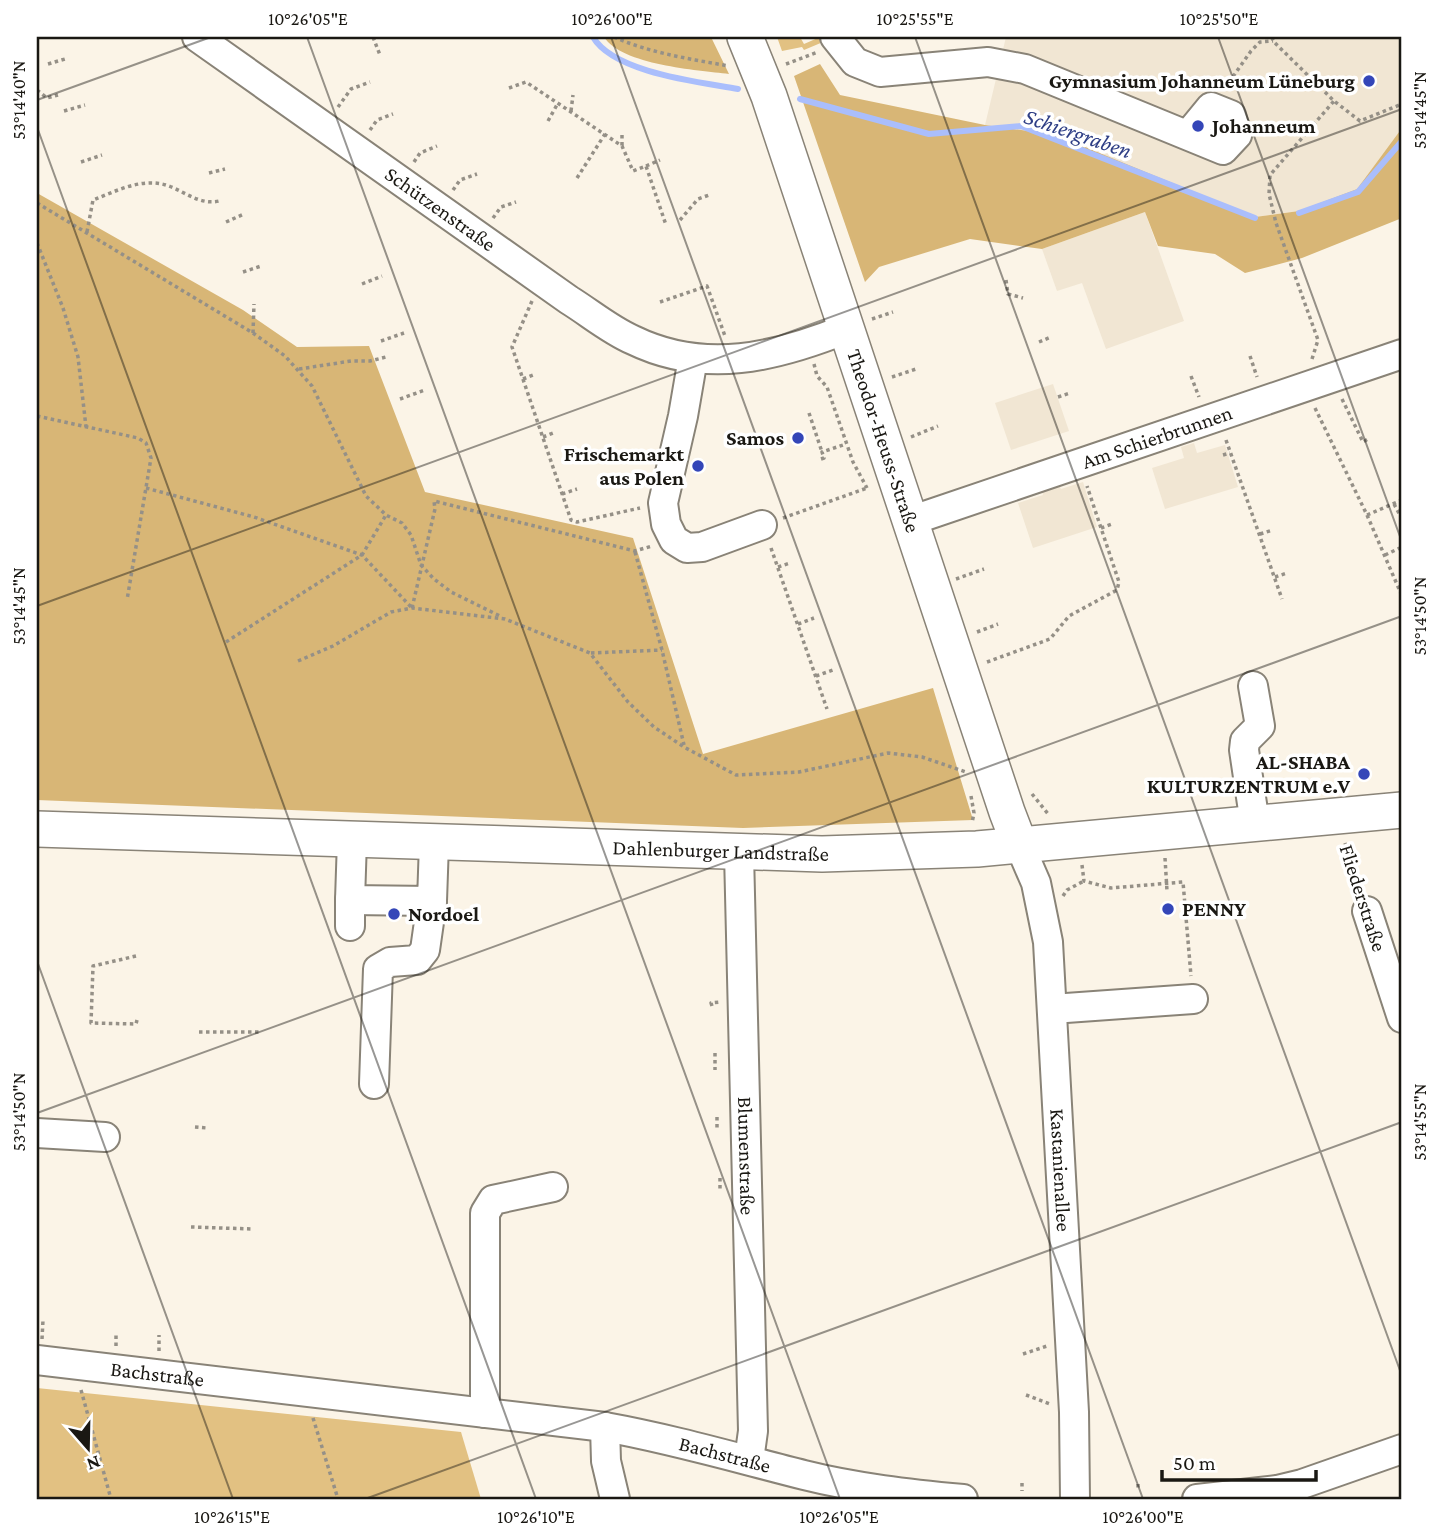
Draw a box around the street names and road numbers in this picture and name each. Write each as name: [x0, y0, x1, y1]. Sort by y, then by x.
street label: Schützenstraße: [380, 162, 500, 256]
street label: Theodor-Heuss-Straße: [842, 346, 925, 536]
street label: Am Schierbrunnen: [1079, 400, 1235, 474]
street label: Dahlenburger Landstraße: [612, 835, 829, 866]
street label: Fliederstraße: [1334, 841, 1392, 955]
street label: Blumenstraße: [733, 1096, 760, 1215]
street label: Kastanienallee: [1045, 1108, 1076, 1232]
street label: Bachstraße: [109, 1357, 205, 1392]
street label: Bachstraße: [676, 1431, 773, 1478]

